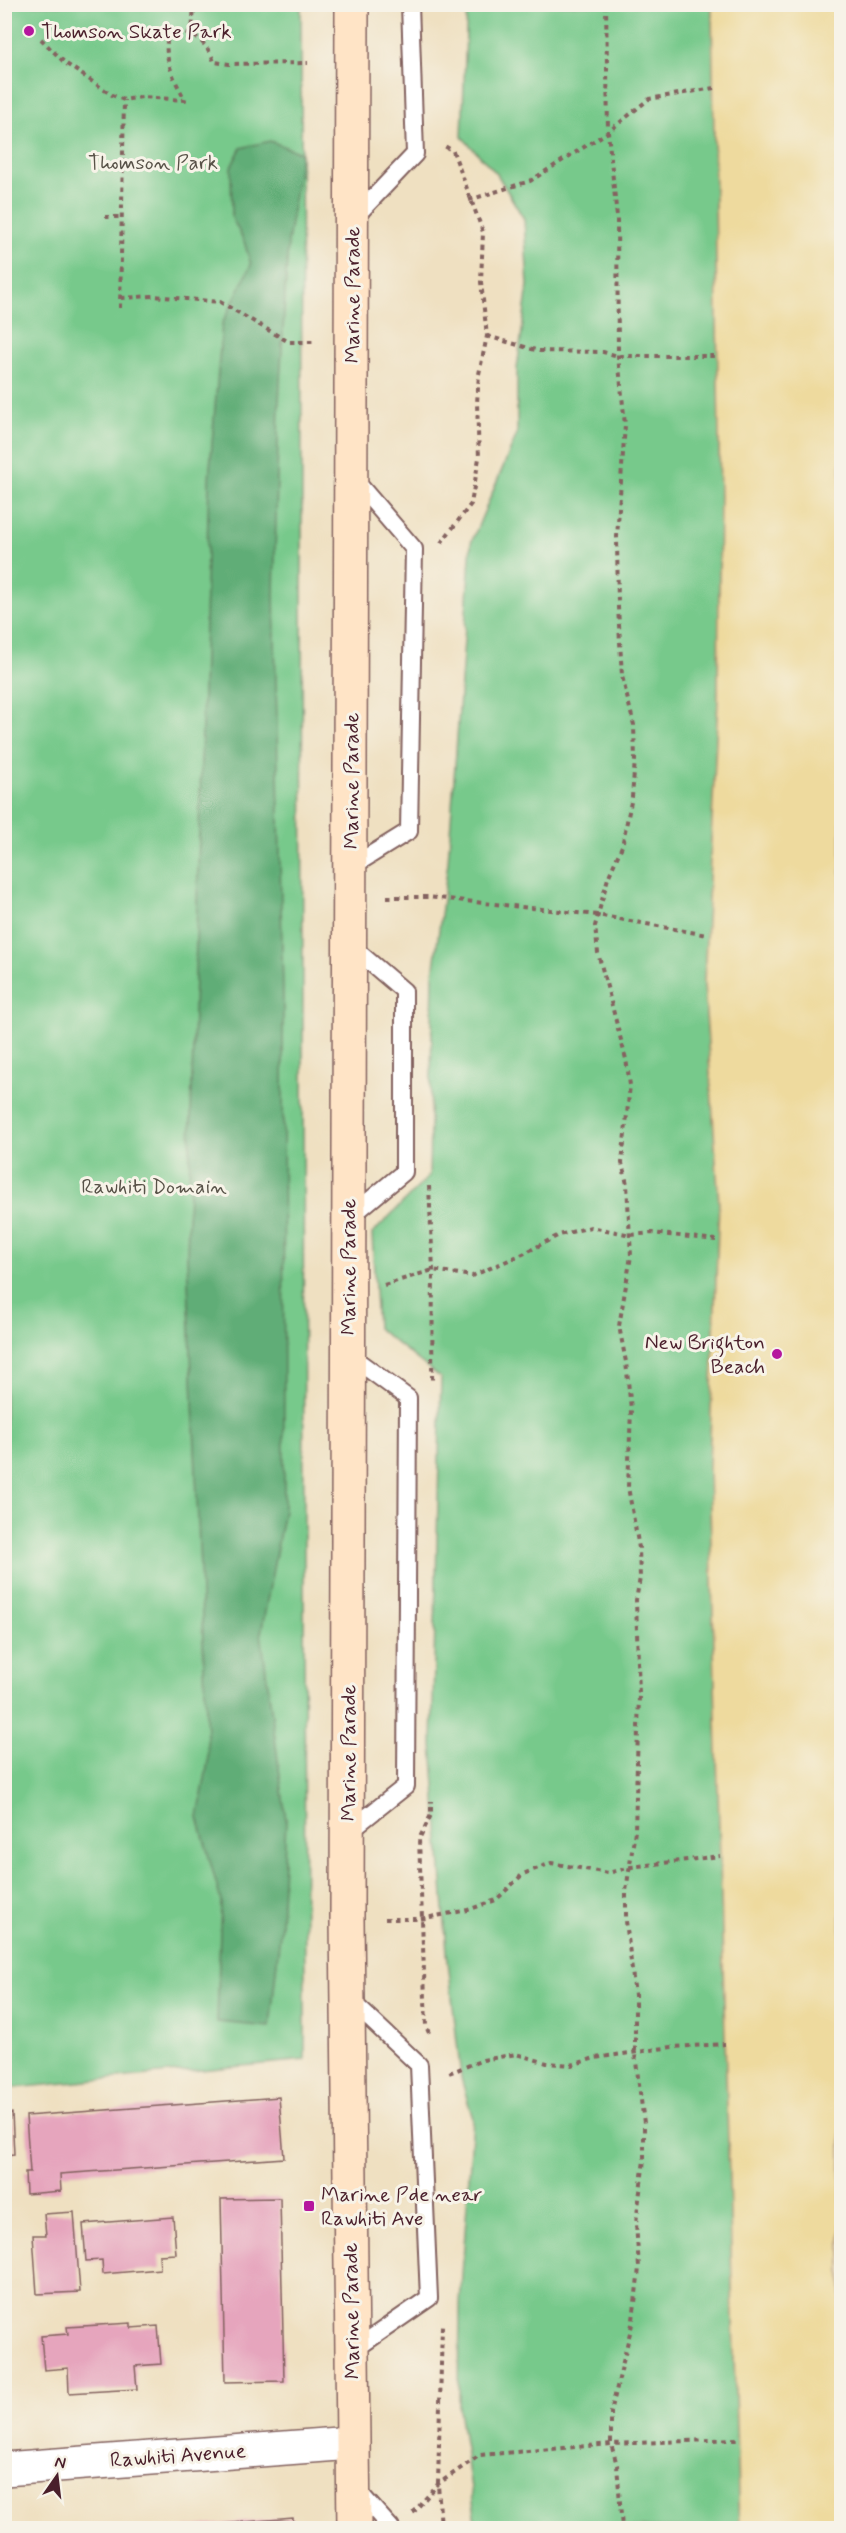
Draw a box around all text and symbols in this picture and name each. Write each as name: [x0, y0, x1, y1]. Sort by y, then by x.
place label: Thomson Skate Park: [41, 18, 232, 46]
marker: Thomson Skate Park: [22, 24, 36, 38]
park label: Thomson Park: [88, 149, 218, 177]
street label: Marine Parade: [339, 227, 367, 363]
street label: Marine Parade: [338, 713, 366, 849]
park label: Rawhiti Domain: [81, 1173, 227, 1201]
street label: Marine Parade: [335, 1199, 363, 1335]
place label: New Brighton Beach: [645, 1329, 765, 1381]
marker: New Brighton Beach: [770, 1347, 784, 1361]
street label: Marine Parade: [335, 1685, 363, 1821]
place label: Marine Pde near Rawhiti Ave: [321, 2181, 482, 2233]
marker: Marine Pde near Rawhiti Ave: [302, 2199, 316, 2213]
street label: Marine Parade: [337, 2242, 367, 2380]
street label: Rawhiti Avenue: [109, 2437, 247, 2475]
north arrow: [27, 2446, 87, 2506]
text: N: [53, 2451, 68, 2474]

